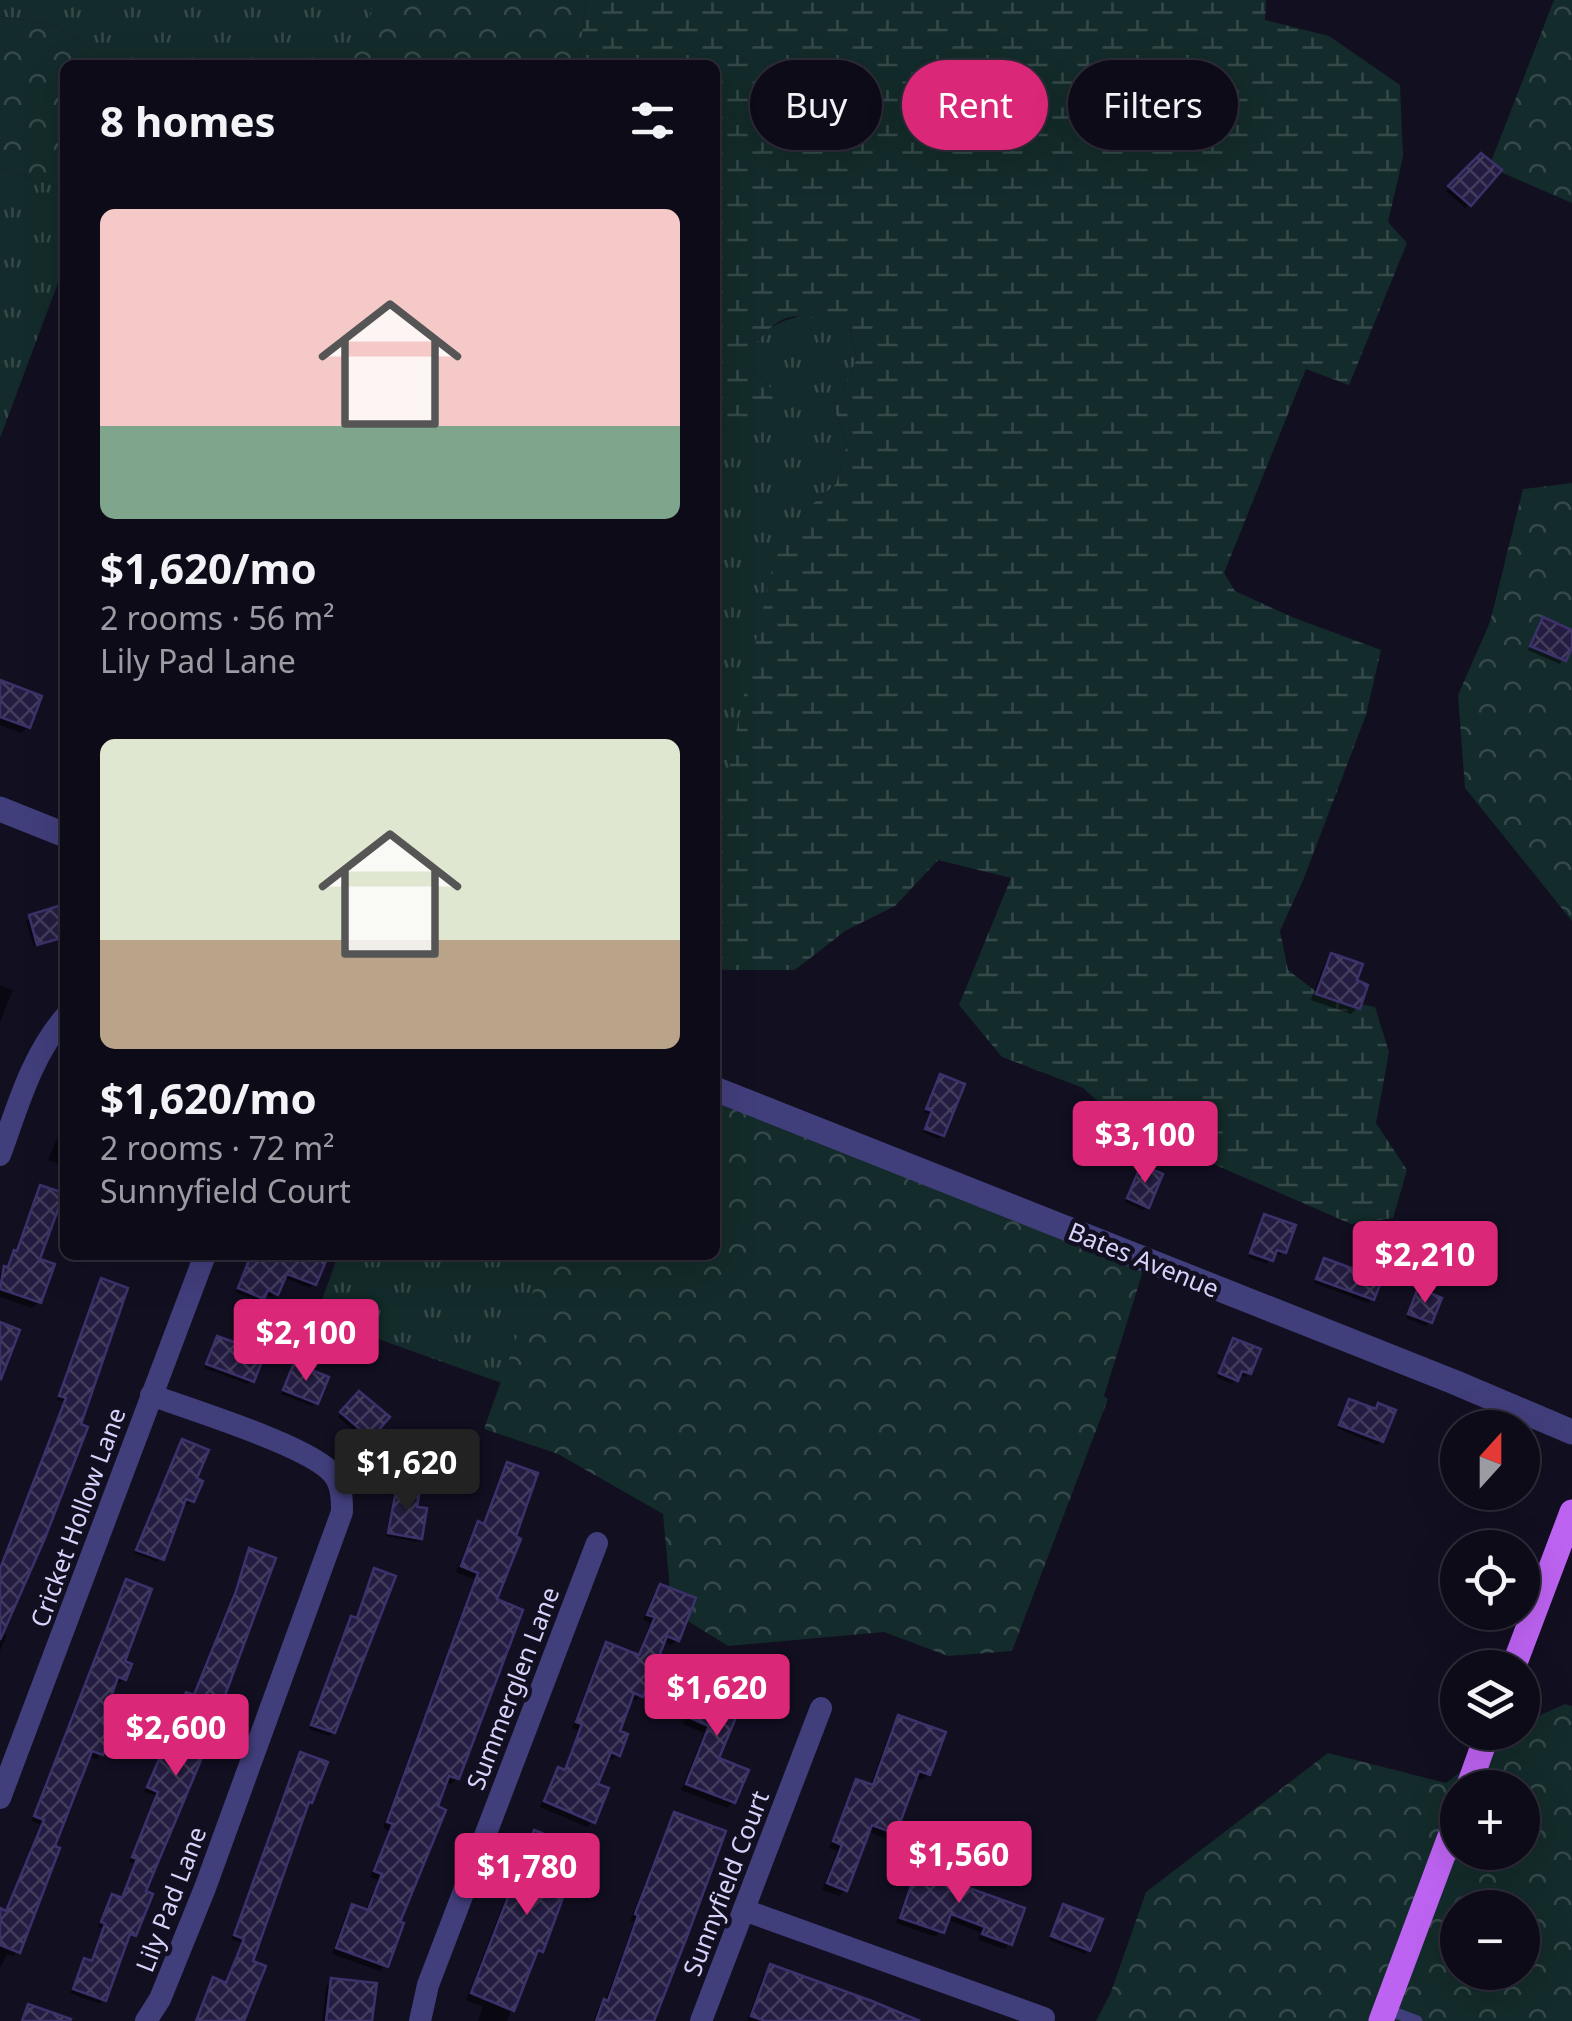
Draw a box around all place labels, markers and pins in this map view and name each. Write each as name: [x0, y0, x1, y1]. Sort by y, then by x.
pin: $3,100: [1064, 1101, 1226, 1186]
pin: $2,210: [1344, 1221, 1506, 1306]
pin: $2,100: [225, 1299, 387, 1384]
pin: $1,620: [326, 1429, 488, 1514]
pin: $1,620: [636, 1654, 798, 1739]
pin: $2,600: [95, 1694, 257, 1779]
pin: $1,560: [878, 1821, 1040, 1906]
pin: $1,780: [446, 1833, 608, 1918]

